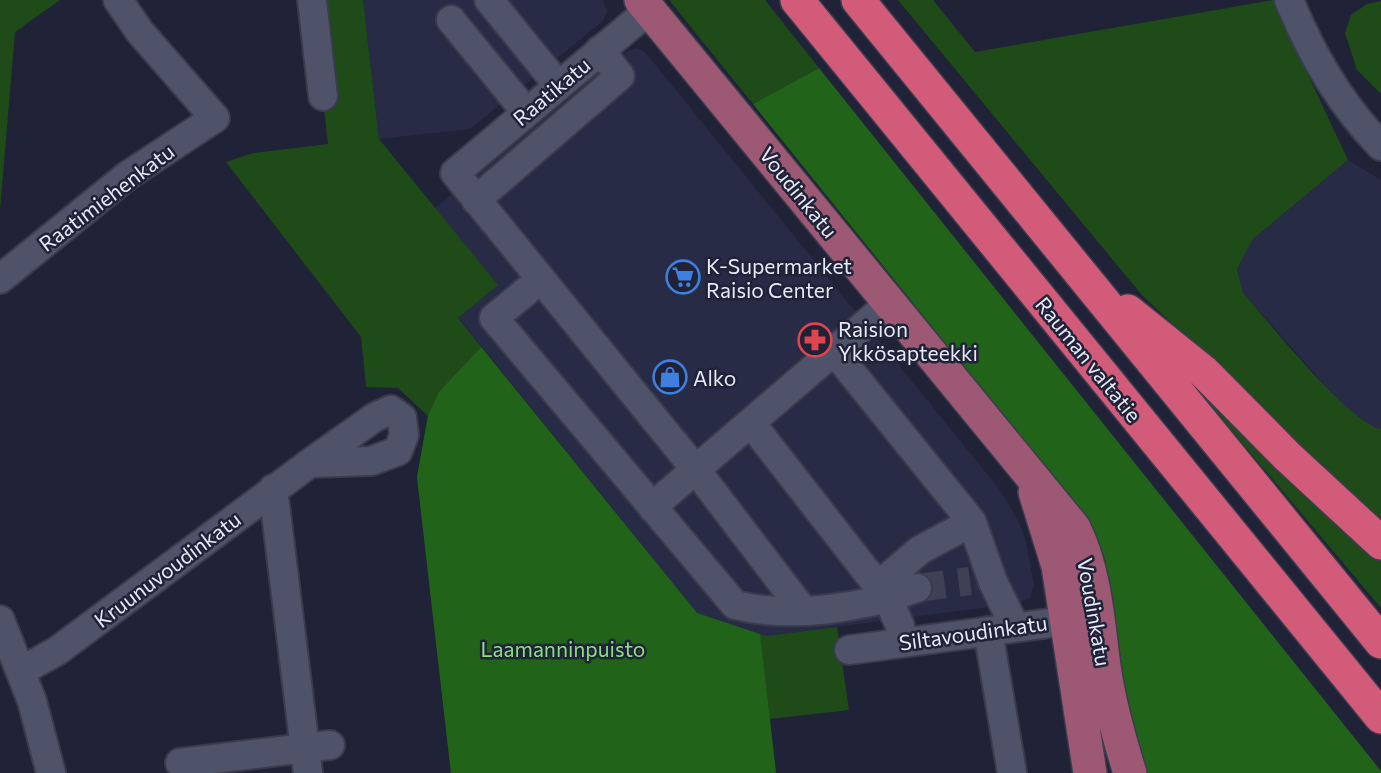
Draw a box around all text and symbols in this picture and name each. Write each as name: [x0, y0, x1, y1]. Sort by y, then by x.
street label: Raatikatu: [507, 52, 595, 130]
street label: Raatimiehenkatu: [34, 138, 178, 256]
street label: Voudinkatu: [755, 142, 843, 242]
place label: K-Supermarket Raisio Center: [706, 253, 852, 302]
supermarket icon: K-Supermarket Raisio Center: [665, 259, 701, 295]
street label: Rauman valtatie: [1031, 291, 1147, 427]
place label: Raision Ykkösapteekki: [838, 316, 978, 365]
pharmacy icon: Raision Ykkösapteekki: [797, 322, 833, 358]
shop icon: Alko: [652, 359, 688, 395]
place label: Alko: [693, 365, 736, 390]
street label: Kruunuvoudinkatu: [89, 506, 245, 632]
street label: Voudinkatu: [1073, 556, 1117, 668]
street label: Siltavoudinkatu: [897, 609, 1049, 655]
park label: Laamanninpuisto: [481, 636, 645, 661]

